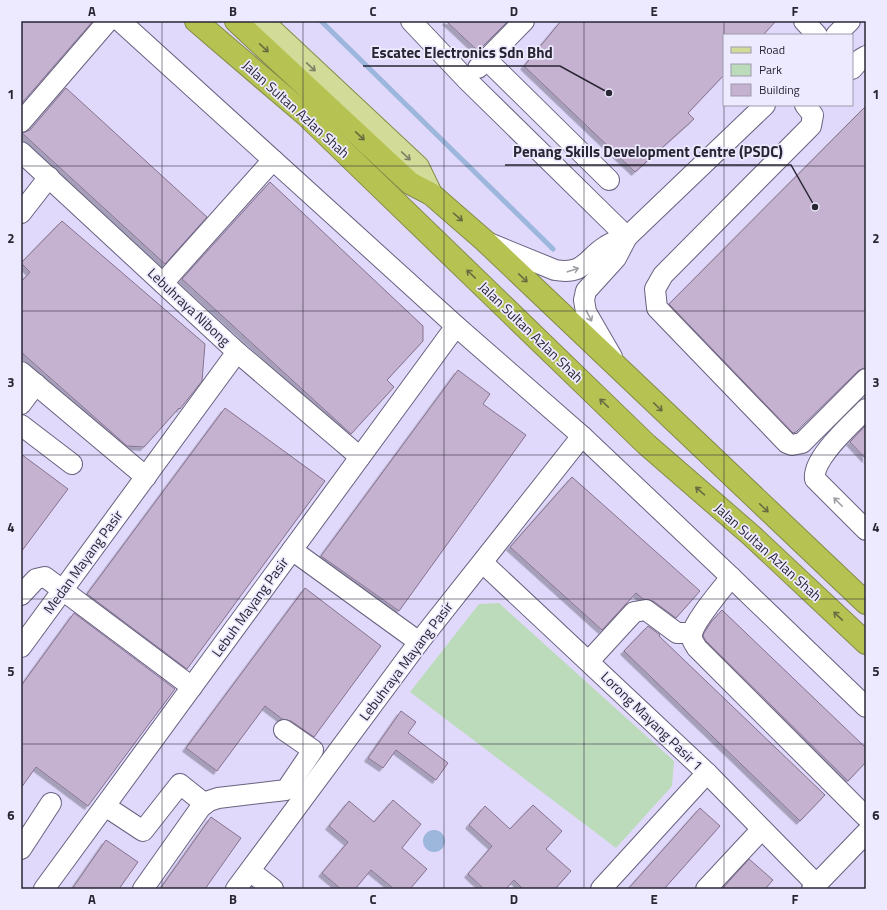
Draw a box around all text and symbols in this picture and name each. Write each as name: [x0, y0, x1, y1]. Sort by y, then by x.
text: A: [88, 1, 96, 21]
text: B: [229, 1, 237, 21]
text: C: [369, 1, 377, 21]
text: D: [510, 1, 518, 21]
text: E: [650, 1, 658, 21]
text: F: [792, 1, 799, 21]
legend: [723, 34, 853, 106]
callout: Escatec Electronics Sdn Bhd: [363, 39, 560, 66]
text: Road: [759, 40, 785, 59]
text: Escatec Electronics Sdn Bhd: [371, 41, 553, 64]
one-way arrow: [259, 43, 270, 52]
street label: Jalan Sultan Azlan Shah: [238, 55, 355, 163]
text: Park: [759, 60, 782, 79]
one-way arrow: [306, 62, 316, 72]
text: Building: [759, 80, 800, 99]
text: 1: [7, 84, 15, 104]
text: 1: [872, 84, 880, 104]
one-way arrow: [354, 131, 364, 140]
callout: Penang Skills Development Centre (PSDC): [505, 138, 791, 165]
text: Penang Skills Development Centre (PSDC): [513, 140, 783, 163]
one-way arrow: [401, 151, 411, 161]
one-way arrow: [453, 213, 463, 222]
text: 2: [7, 228, 15, 248]
text: 2: [872, 228, 880, 248]
street label: Lebuhraya Nibong: [143, 263, 235, 351]
one-way arrow: [567, 266, 580, 273]
one-way arrow: [466, 269, 476, 278]
one-way arrow: [518, 273, 528, 283]
street label: Jalan Sultan Azlan Shah: [474, 276, 588, 387]
one-way arrow: [586, 310, 593, 322]
text: 3: [7, 372, 15, 392]
text: 3: [872, 372, 880, 392]
one-way arrow: [599, 398, 609, 408]
one-way arrow: [653, 402, 663, 412]
one-way arrow: [695, 486, 705, 495]
street label: Jalan Sultan Azlan Shah: [710, 498, 827, 606]
one-way arrow: [833, 498, 843, 507]
one-way arrow: [759, 504, 769, 513]
street label: Medan Mayang Pasir: [38, 505, 128, 618]
text: 4: [7, 517, 15, 537]
text: 4: [872, 517, 880, 537]
street label: Lebuh Mayang Pasir: [206, 552, 293, 661]
street label: Lebuhraya Mayang Pasir: [354, 597, 458, 725]
one-way arrow: [833, 611, 843, 620]
text: 5: [7, 661, 15, 681]
text: 5: [872, 661, 880, 681]
street label: Lorong Mayang Pasir 1: [597, 666, 708, 775]
text: 6: [7, 805, 15, 825]
text: 6: [872, 805, 880, 825]
text: A: [88, 889, 96, 909]
text: B: [229, 889, 237, 909]
text: C: [369, 889, 377, 909]
text: D: [510, 889, 518, 909]
text: E: [650, 889, 658, 909]
text: F: [792, 889, 799, 909]

